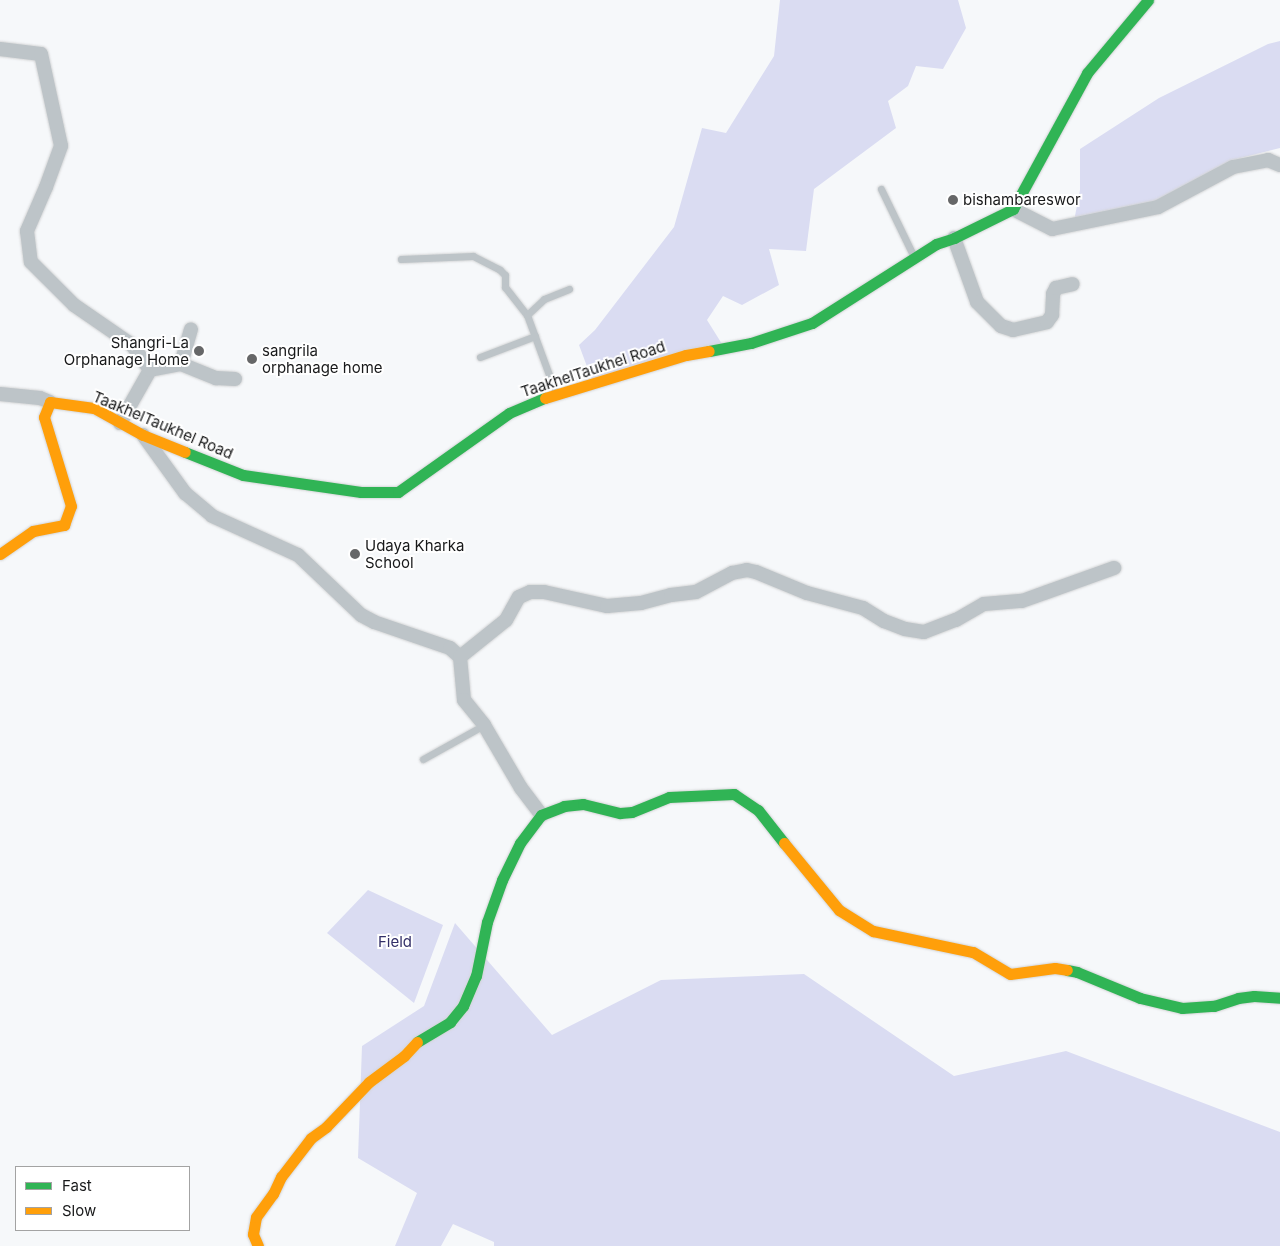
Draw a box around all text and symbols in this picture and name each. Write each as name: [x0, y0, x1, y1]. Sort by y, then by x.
place label: bishambareswor: [963, 191, 1081, 209]
marker: bishambareswor: [947, 194, 959, 206]
place label: Shangri-La Orphanage Home: [64, 333, 189, 368]
street label: TaakhelTaukhel Road: [519, 337, 667, 401]
place label: sangrila orphanage home: [262, 341, 383, 376]
marker: Shangri-La Orphanage Home: [193, 345, 205, 357]
marker: sangrila orphanage home: [246, 353, 258, 365]
street label: TaakhelTaukhel Road: [90, 387, 236, 463]
place label: Udaya Kharka School: [365, 536, 464, 571]
marker: Udaya Kharka School: [349, 548, 361, 560]
park label: Field: [378, 933, 412, 951]
legend: [15, 1166, 190, 1231]
text: Fast: [62, 1176, 92, 1195]
text: Slow: [62, 1201, 96, 1220]

